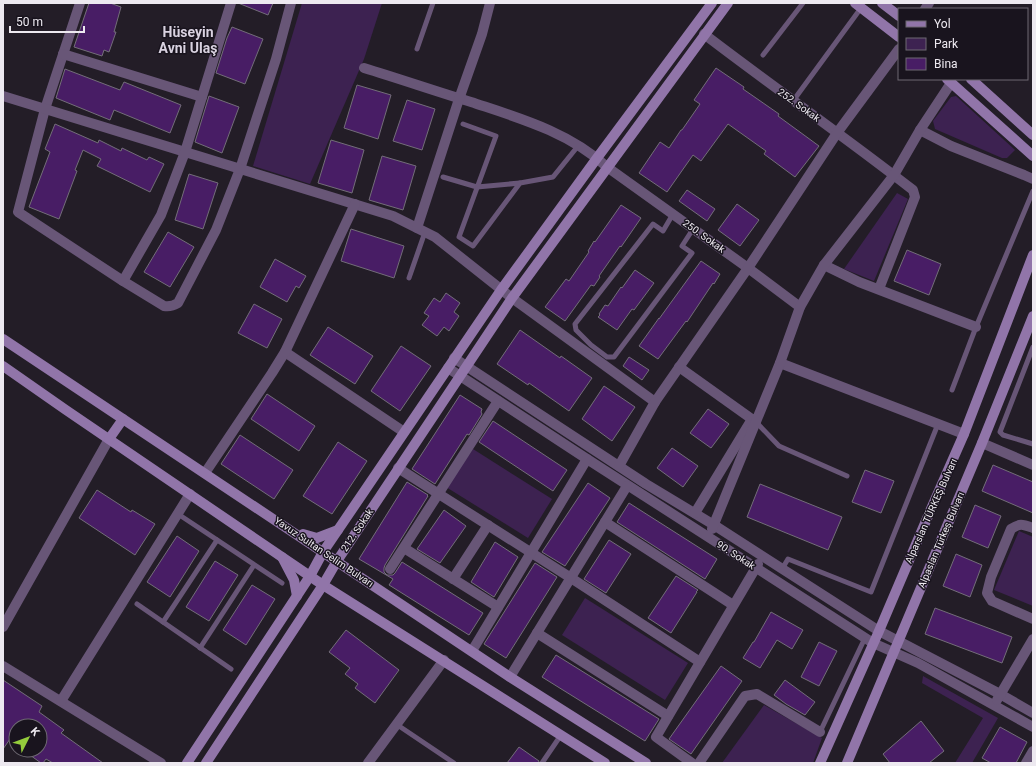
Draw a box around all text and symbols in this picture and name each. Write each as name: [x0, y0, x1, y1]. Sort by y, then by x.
scale bar: [10, 8, 84, 34]
legend: [898, 8, 1028, 80]
text: 50 m: [16, 15, 43, 29]
text: Yol: [934, 17, 951, 31]
district label: Hüseyin Avni Ulaş: [159, 24, 217, 56]
text: Park: [934, 37, 959, 51]
text: Bina: [934, 57, 958, 71]
street label: 252. Sokak: [776, 86, 823, 124]
street label: 250. Sokak: [681, 217, 728, 255]
street label: Alparslan TÜRKEŞ Bulvarı: [902, 457, 959, 565]
street label: Alpaslan Türkeş Bulvarı: [916, 490, 966, 590]
street label: 212. Sokak: [339, 506, 376, 553]
street label: Yavuz Sultan Selim Bulvarı: [272, 515, 376, 589]
street label: 90. Sokak: [715, 539, 758, 572]
north arrow: [8, 718, 48, 758]
text: K: [28, 725, 43, 739]

